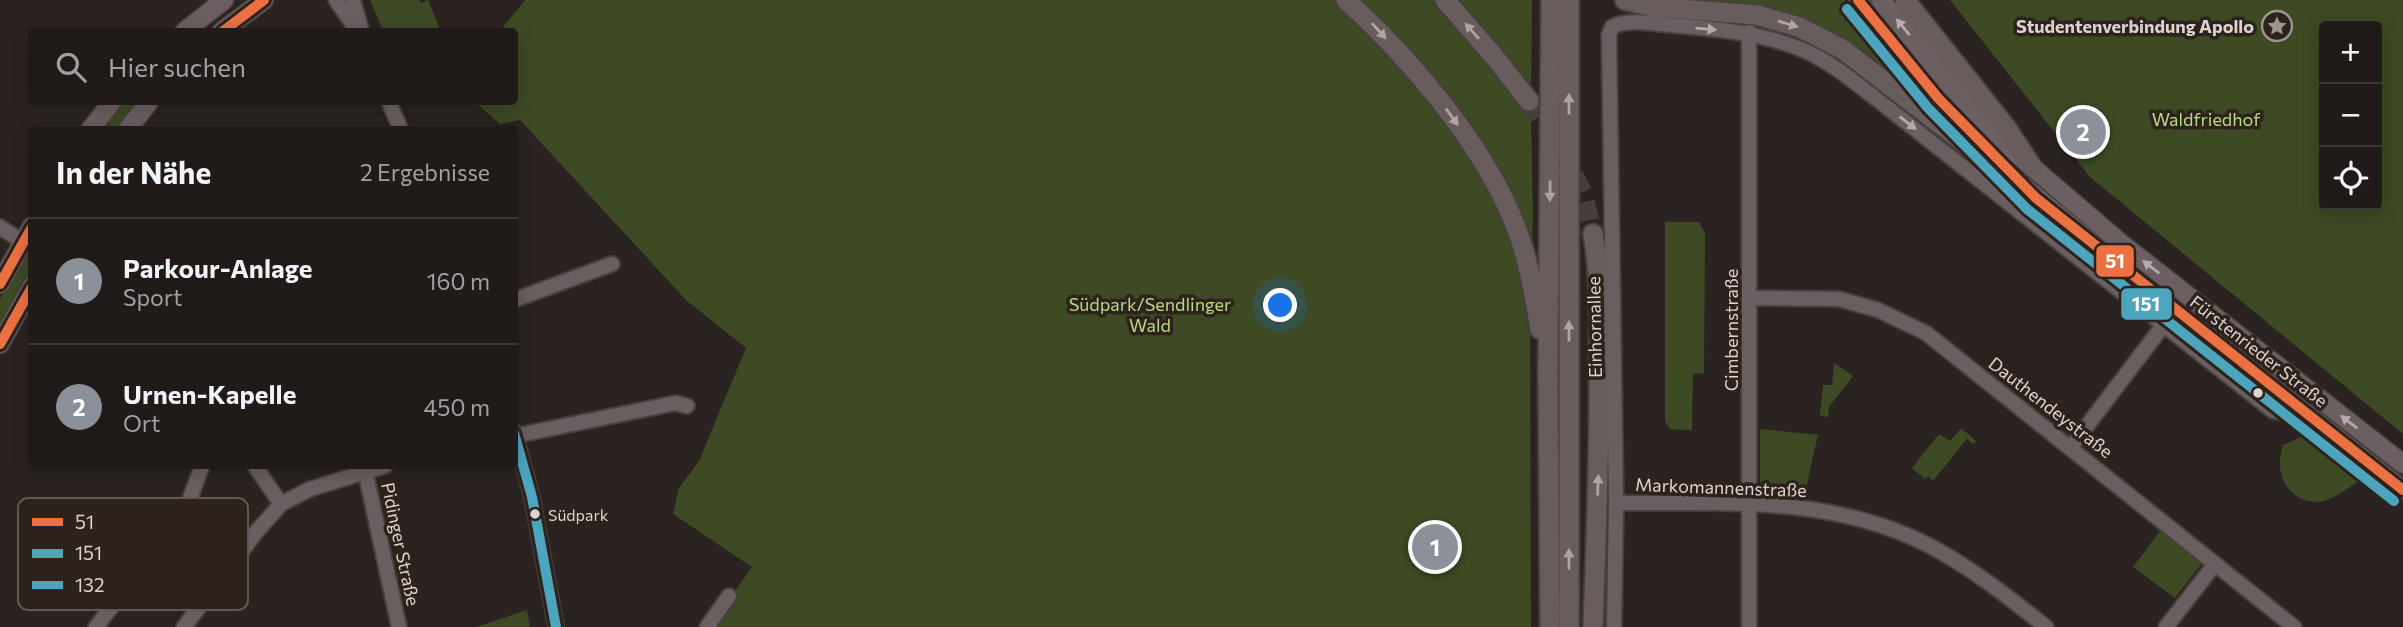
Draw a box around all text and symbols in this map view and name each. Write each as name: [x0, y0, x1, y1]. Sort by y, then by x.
place icon: Studentenverbindung Apollo: [2260, 9, 2294, 43]
place label: Studentenverbindung Apollo: [2016, 15, 2254, 37]
one-way arrow: [1896, 19, 1911, 36]
one-way arrow: [1778, 20, 1799, 30]
map controls: [2319, 21, 2382, 210]
button: +: [2319, 21, 2382, 84]
one-way arrow: [1465, 22, 1480, 39]
one-way arrow: [1371, 23, 1386, 40]
one-way arrow: [1696, 23, 1718, 34]
search box: [28, 28, 518, 105]
icon: search: [52, 48, 90, 86]
text: Hier suchen: [108, 51, 246, 82]
button: −: [2319, 84, 2382, 147]
one-way arrow: [1563, 93, 1575, 115]
pin: 2: [2060, 106, 2106, 158]
one-way arrow: [1445, 108, 1459, 127]
park label: Waldfriedhof: [2152, 108, 2261, 130]
one-way arrow: [1898, 115, 1916, 130]
button: locate: [2319, 147, 2382, 210]
text: In der Nähe: [56, 153, 211, 190]
text: 2 Ergebnisse: [360, 158, 490, 186]
one-way arrow: [1544, 180, 1556, 202]
line badge: 51: [2095, 244, 2135, 278]
text: 51: [2105, 249, 2125, 272]
text: Parkour-Anlage: [123, 252, 312, 283]
one-way arrow: [2142, 259, 2160, 274]
text: 1: [74, 267, 84, 295]
text: 160 m: [427, 267, 490, 295]
street label: Cimbernstraße: [1720, 269, 1742, 391]
street label: Einhornallee: [1582, 276, 1606, 378]
text: Sport: [123, 283, 182, 311]
line badge: 151: [2120, 287, 2173, 321]
your location: [1263, 288, 1297, 322]
street label: Fürstenrieder Straße: [2186, 290, 2332, 412]
text: 151: [2132, 292, 2160, 315]
park label: Südpark/Sendlinger Wald: [1069, 293, 1231, 336]
one-way arrow: [1563, 320, 1575, 342]
street label: Dauthendeystraße: [1985, 352, 2117, 462]
text: Urnen-Kapelle: [123, 378, 296, 409]
unlabelled marker: [2251, 386, 2265, 400]
text: 2: [72, 393, 86, 421]
text: 450 m: [424, 393, 490, 421]
text: Ort: [123, 409, 160, 437]
one-way arrow: [2341, 414, 2359, 429]
street label: Markomannenstraße: [1635, 473, 1807, 501]
one-way arrow: [1593, 474, 1604, 496]
street label: Pidinger Straße: [377, 480, 425, 608]
legend: [18, 498, 248, 610]
place label: Südpark: [548, 505, 609, 524]
marker: Südpark: [528, 507, 542, 521]
text: 51: [75, 510, 94, 533]
pin: 1: [1412, 521, 1458, 573]
text: 151: [75, 541, 102, 564]
one-way arrow: [1563, 548, 1575, 570]
text: 132: [75, 573, 104, 596]

